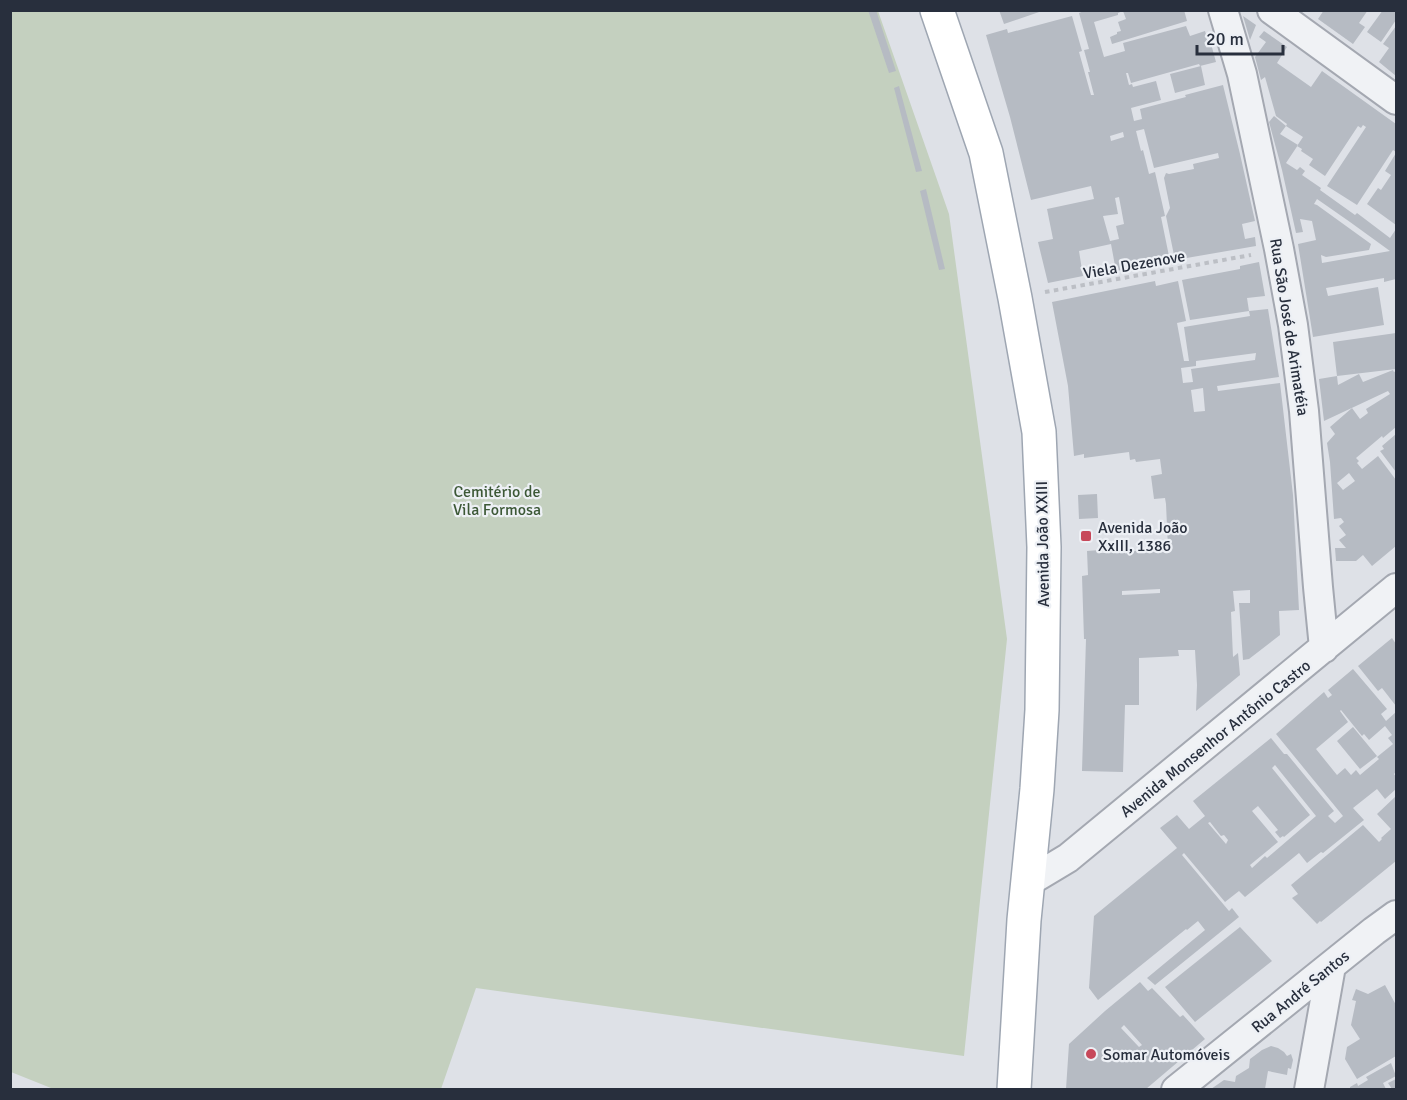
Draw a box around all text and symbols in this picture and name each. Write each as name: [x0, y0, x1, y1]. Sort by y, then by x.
scale bar: [1197, 18, 1282, 56]
text: 20 m: [1206, 28, 1244, 50]
street label: Rua São José de Arimatéia: [1265, 237, 1313, 417]
street label: Viela Dezenove: [1082, 246, 1187, 284]
street label: Avenida João XXIII: [1032, 481, 1054, 607]
park label: Cemitério de Vila Formosa: [453, 482, 541, 520]
place label: Avenida João XxIII, 1386: [1098, 518, 1188, 556]
marker: Avenida João XxIII, 1386: [1079, 529, 1093, 543]
street label: Avenida Monsenhor Antônio Castro: [1116, 656, 1315, 822]
street label: Rua André Santos: [1248, 946, 1354, 1037]
place label: Somar Automóveis: [1103, 1045, 1230, 1065]
marker: Somar Automóveis: [1084, 1047, 1098, 1061]

